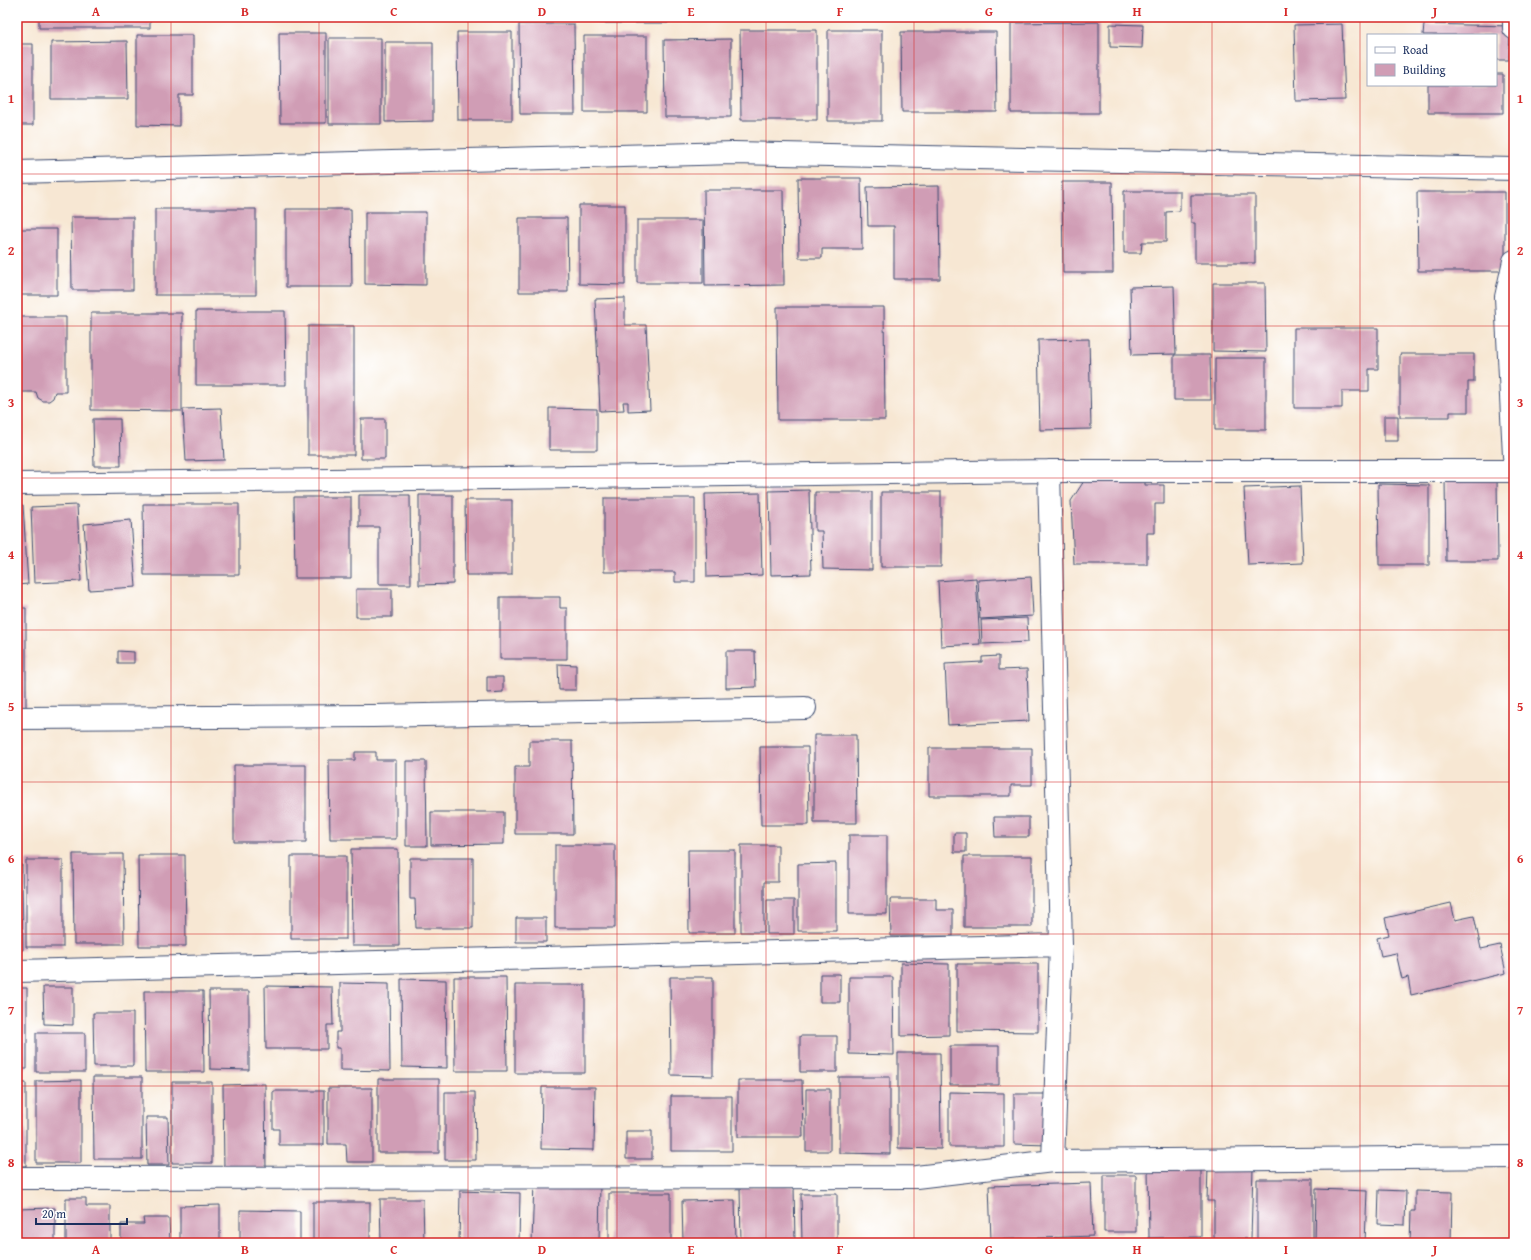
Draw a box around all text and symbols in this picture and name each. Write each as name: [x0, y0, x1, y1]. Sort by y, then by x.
text: A: [92, 2, 101, 21]
text: B: [241, 2, 249, 21]
text: C: [390, 2, 398, 21]
text: D: [538, 2, 546, 21]
text: E: [688, 2, 695, 21]
text: F: [837, 2, 844, 21]
text: G: [985, 2, 993, 21]
text: H: [1132, 2, 1142, 21]
text: I: [1284, 2, 1288, 21]
text: J: [1431, 2, 1438, 21]
legend: [1367, 34, 1497, 86]
text: Road: [1403, 41, 1429, 58]
text: Building: [1403, 61, 1446, 78]
text: 1: [8, 89, 14, 108]
text: 1: [1517, 89, 1523, 108]
text: 2: [8, 241, 15, 260]
text: 2: [1517, 241, 1524, 260]
text: 3: [8, 393, 14, 412]
text: 3: [1517, 393, 1523, 412]
text: 4: [8, 545, 15, 564]
text: 4: [1517, 545, 1524, 564]
text: 5: [8, 697, 15, 716]
text: 5: [1517, 697, 1524, 716]
text: 6: [8, 849, 15, 868]
text: 6: [1517, 849, 1524, 868]
text: 7: [8, 1001, 15, 1020]
text: 7: [1517, 1001, 1524, 1020]
text: 8: [8, 1153, 15, 1172]
text: 8: [1517, 1153, 1524, 1172]
scale bar: [36, 1200, 127, 1226]
text: 20 m: [42, 1205, 66, 1222]
text: A: [92, 1240, 101, 1259]
text: B: [241, 1240, 249, 1259]
text: C: [390, 1240, 398, 1259]
text: D: [538, 1240, 546, 1259]
text: E: [688, 1240, 695, 1259]
text: F: [837, 1240, 844, 1259]
text: G: [985, 1240, 993, 1259]
text: H: [1132, 1240, 1142, 1259]
text: I: [1284, 1240, 1288, 1259]
text: J: [1431, 1240, 1438, 1259]

